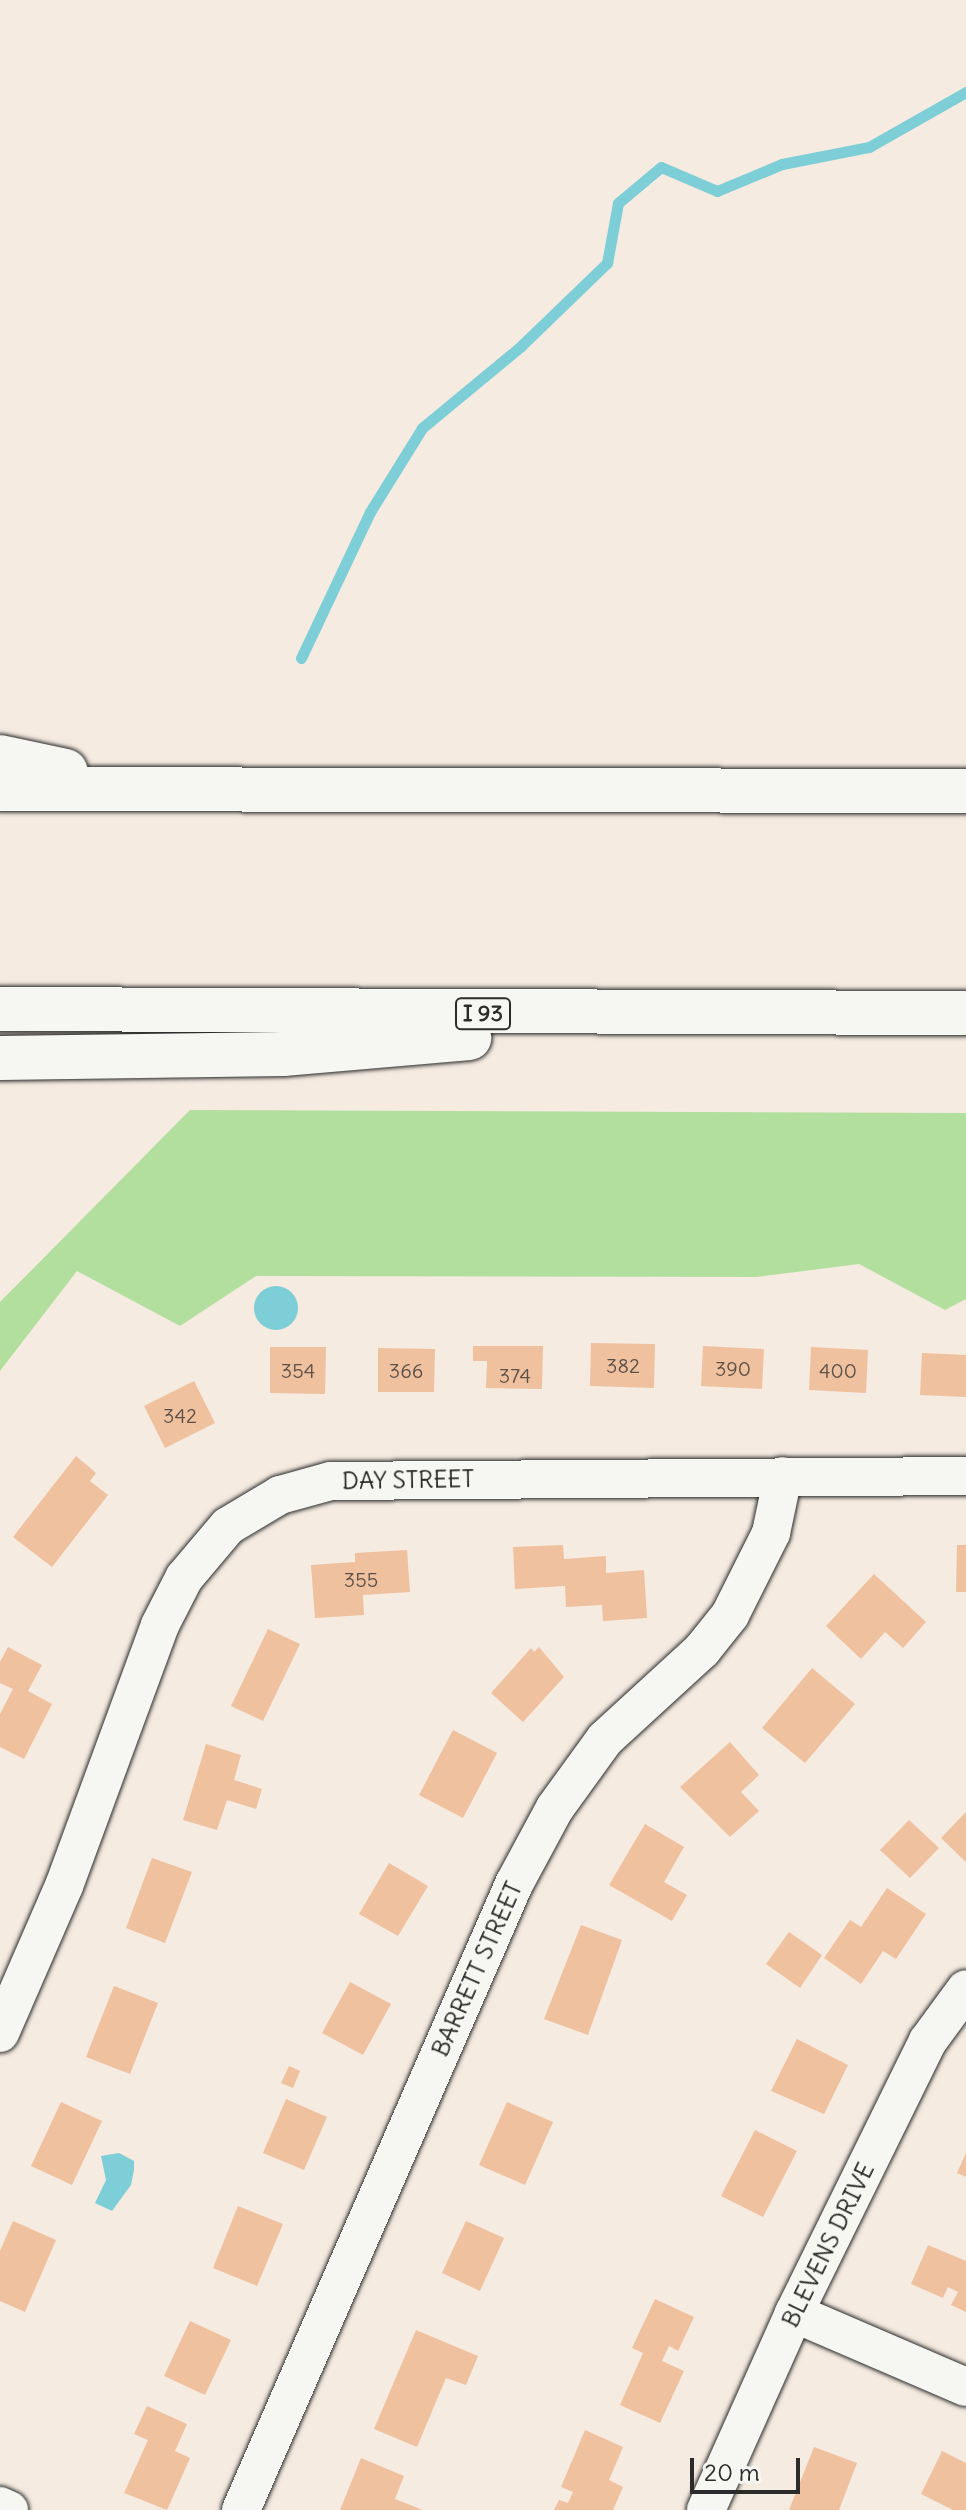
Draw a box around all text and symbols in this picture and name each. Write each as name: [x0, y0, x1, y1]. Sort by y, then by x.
road number: I 93: [455, 996, 511, 1032]
house number: 382: [606, 1353, 640, 1377]
house number: 390: [715, 1356, 751, 1380]
house number: 354: [281, 1358, 315, 1382]
house number: 366: [389, 1358, 423, 1382]
house number: 400: [819, 1358, 857, 1382]
house number: 374: [499, 1363, 531, 1387]
house number: 342: [163, 1403, 197, 1427]
street label: DAY STREET: [342, 1464, 474, 1496]
house number: 355: [344, 1567, 378, 1591]
street label: BARRETT STREET: [426, 1877, 528, 2061]
street label: BLEVENS DRIVE: [776, 2158, 880, 2332]
scale bar: [694, 2442, 804, 2492]
text: 20 m: [704, 2457, 760, 2487]

